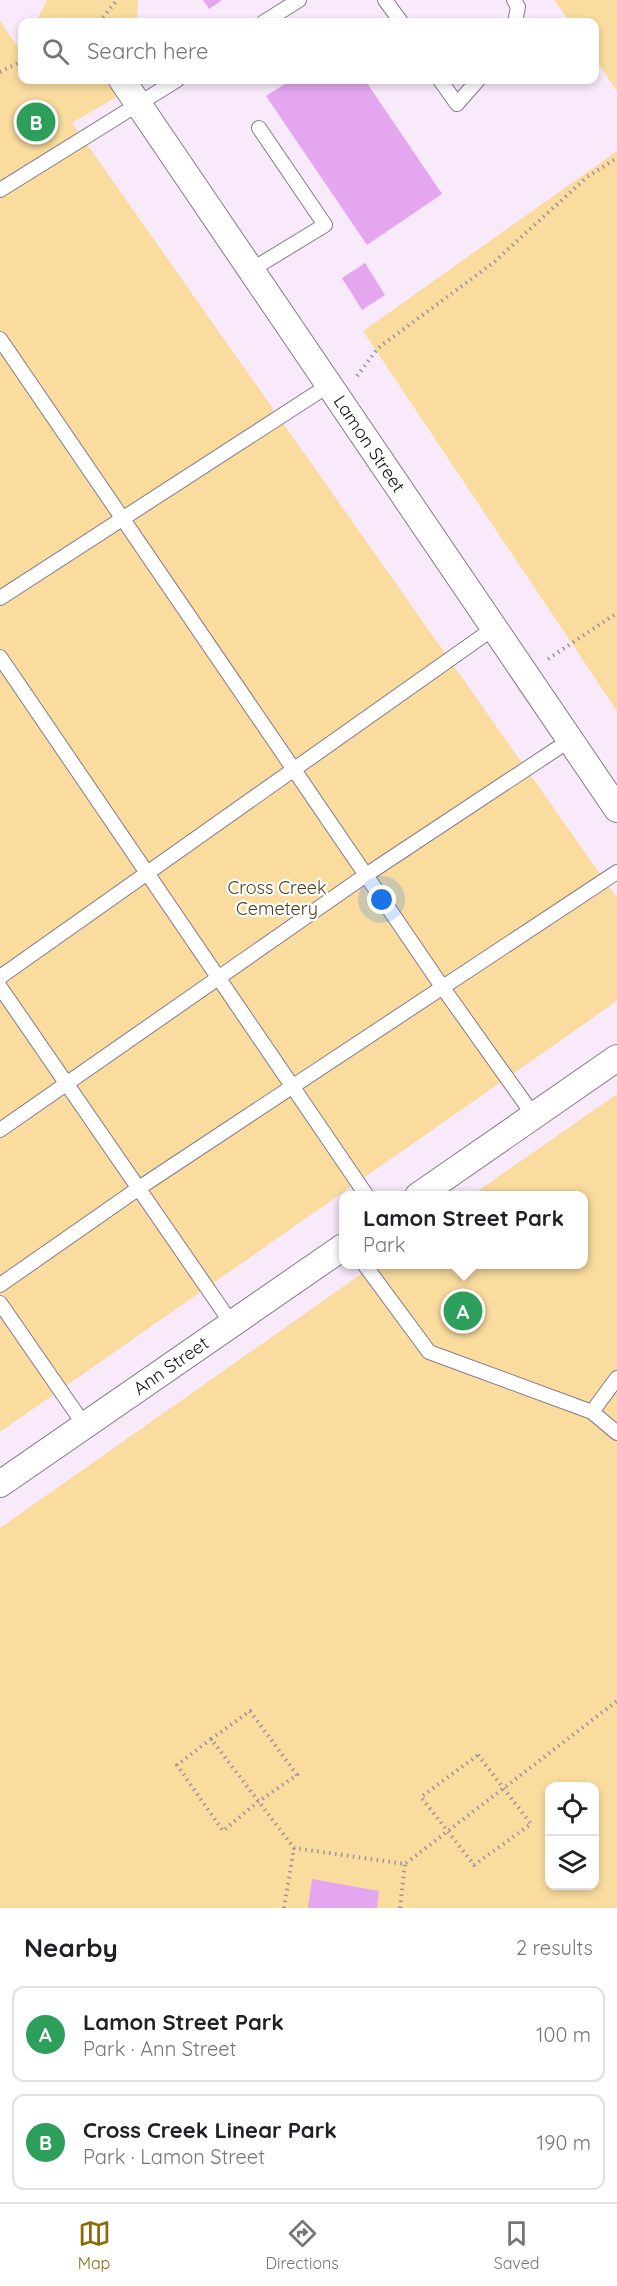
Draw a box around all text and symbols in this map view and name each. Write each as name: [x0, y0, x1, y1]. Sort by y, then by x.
search box: [18, 18, 599, 84]
icon: search: [39, 35, 72, 68]
text: Search here: [87, 37, 208, 65]
pin: B: [16, 100, 56, 144]
street label: Lamon Street: [328, 391, 410, 497]
park label: Cross Creek Cemetery: [227, 876, 327, 920]
your location: [367, 885, 396, 914]
popup: [339, 1191, 588, 1269]
text: Lamon Street Park: [363, 1204, 564, 1232]
text: Park: [363, 1232, 405, 1257]
pin: A: [444, 1288, 482, 1334]
street label: Ann Street: [129, 1331, 213, 1400]
map controls: [545, 1782, 599, 1890]
button: locate: [545, 1782, 599, 1836]
button: layers: [545, 1836, 599, 1890]
text: Nearby: [24, 1931, 118, 1964]
text: 2 results: [516, 1935, 593, 1960]
text: Lamon Street Park: [83, 2008, 284, 2036]
text: A: [39, 2022, 52, 2047]
text: 100 m: [536, 2022, 591, 2047]
text: Park · Ann Street: [83, 2036, 236, 2061]
text: Cross Creek Linear Park: [83, 2116, 337, 2144]
text: B: [39, 2130, 52, 2155]
text: 190 m: [537, 2130, 591, 2155]
text: Park · Lamon Street: [83, 2144, 265, 2169]
tab: Map: [78, 2217, 111, 2273]
tab: Directions: [266, 2217, 339, 2273]
tab: Saved: [494, 2217, 539, 2273]

